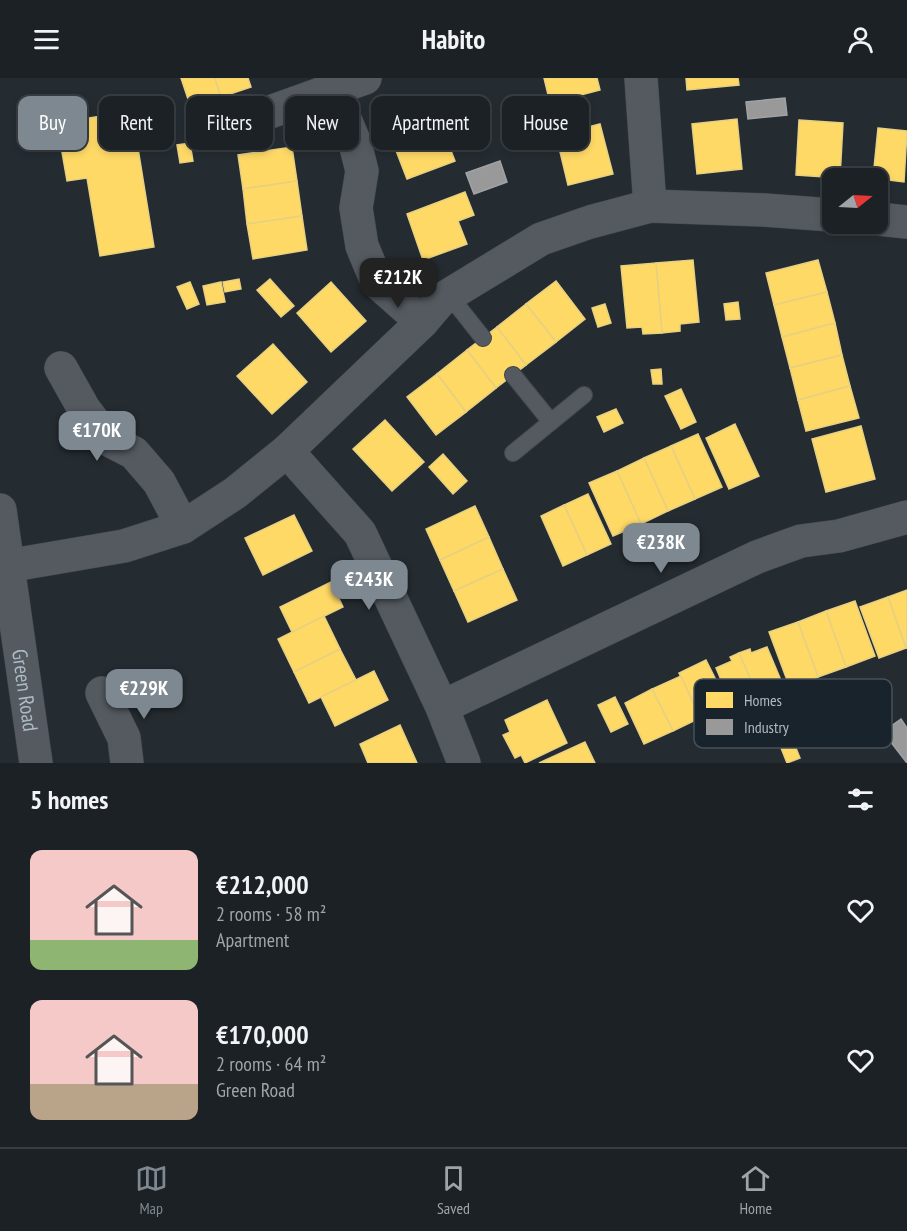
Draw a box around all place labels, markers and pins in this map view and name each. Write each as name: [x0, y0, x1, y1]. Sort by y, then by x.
pin: €212K: [356, 258, 440, 309]
pin: €170K: [55, 411, 139, 462]
pin: €238K: [619, 523, 703, 574]
pin: €243K: [327, 560, 411, 611]
pin: €229K: [102, 669, 186, 720]

